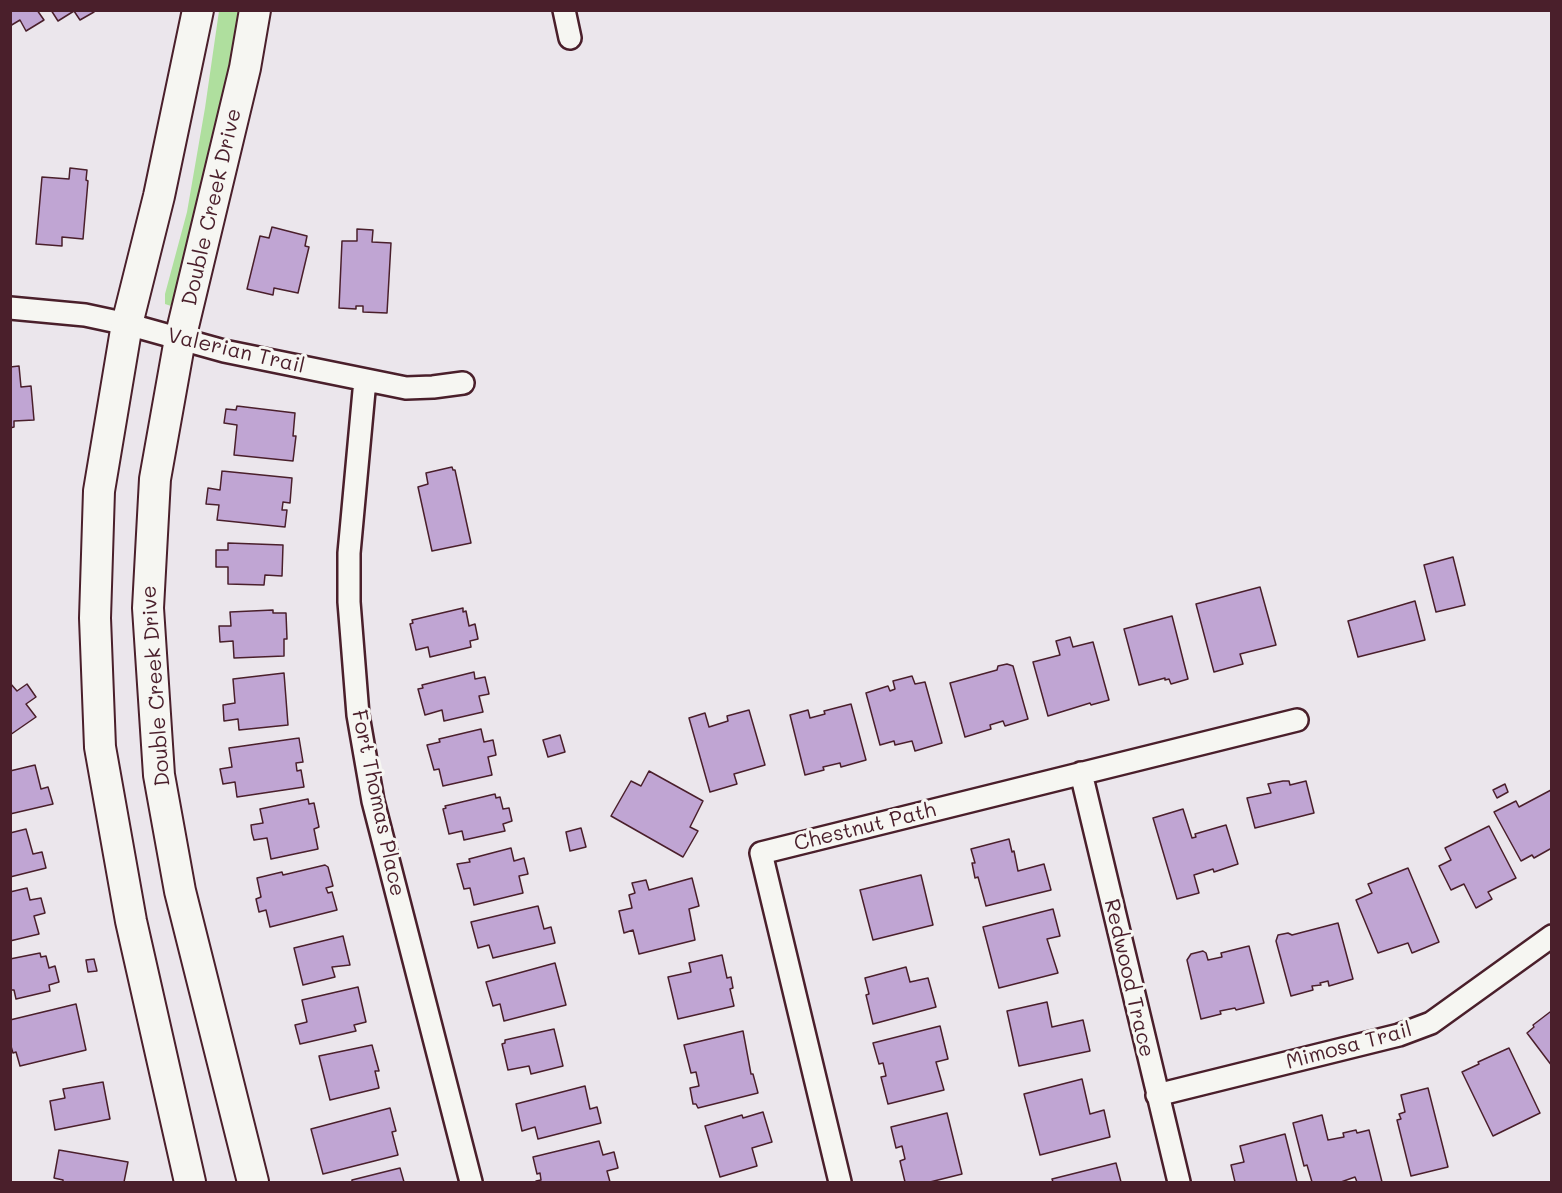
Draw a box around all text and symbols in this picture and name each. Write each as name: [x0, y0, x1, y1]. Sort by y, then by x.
street label: Double Creek Drive: [177, 106, 247, 308]
street label: Valerian Trail: [165, 323, 307, 379]
street label: Double Creek Drive: [136, 585, 176, 787]
street label: Fort Thomas Place: [346, 707, 410, 899]
street label: Chestnut Path: [791, 797, 939, 857]
street label: Redwood Trace: [1099, 896, 1159, 1060]
street label: Mimosa Trail: [1283, 1017, 1415, 1075]

